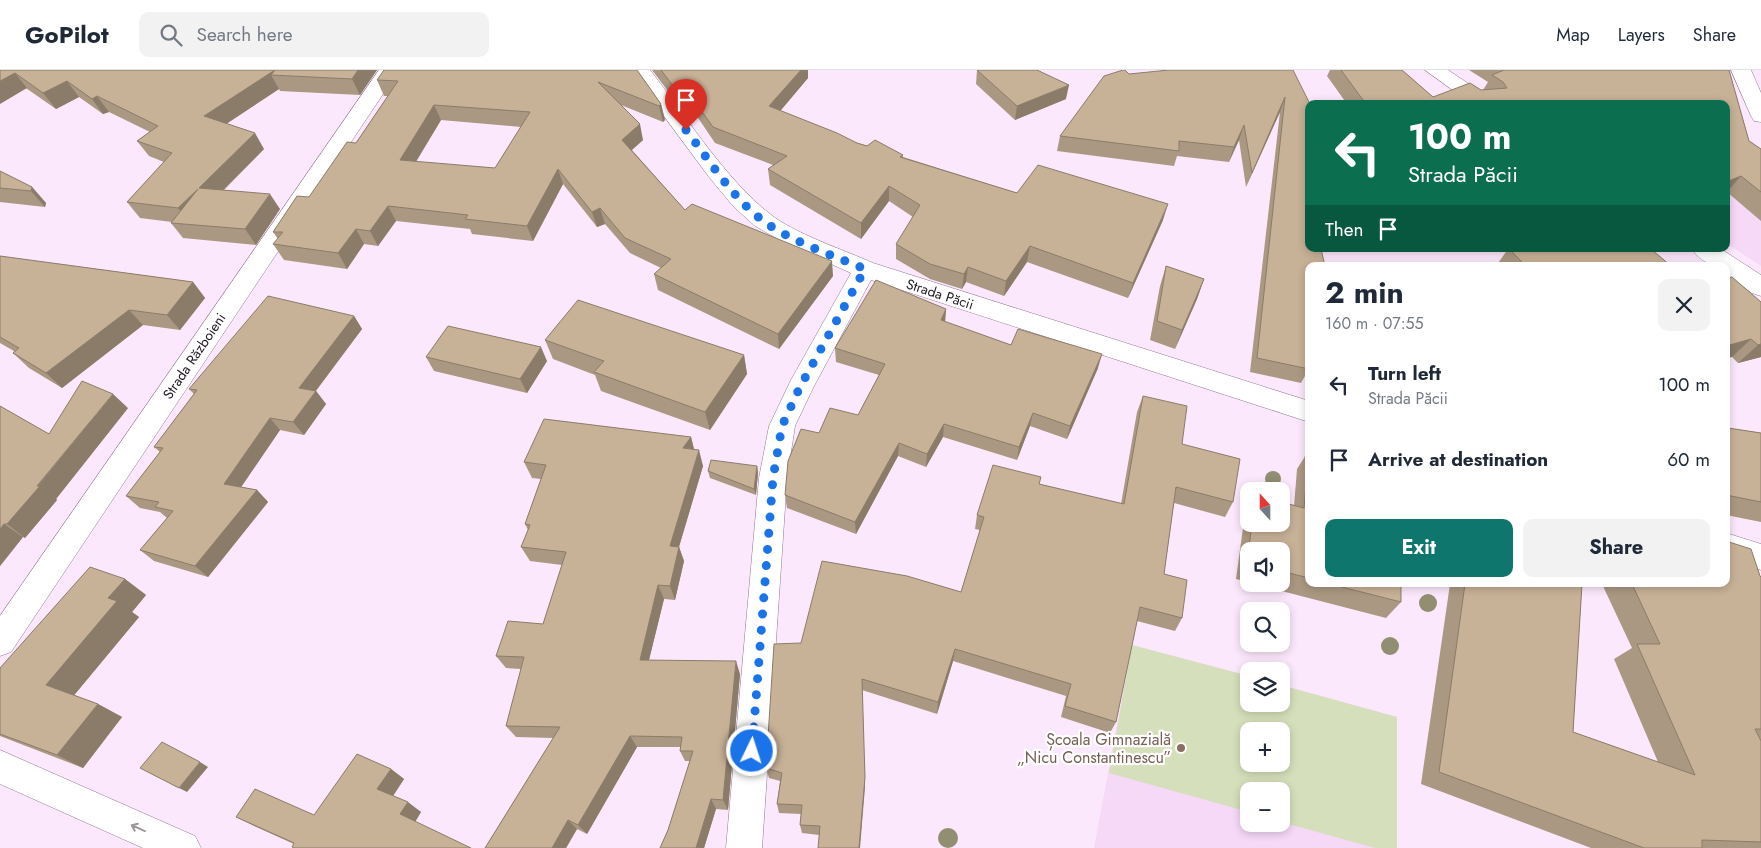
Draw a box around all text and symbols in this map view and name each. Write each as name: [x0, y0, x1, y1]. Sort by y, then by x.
search box: [139, 12, 489, 57]
text: GoPilot: [25, 17, 109, 52]
icon: search: [157, 21, 185, 49]
text: Search here: [197, 21, 293, 48]
text: Map: [1556, 22, 1590, 48]
text: Layers: [1618, 22, 1665, 48]
text: Share: [1693, 22, 1736, 48]
pin: [665, 79, 707, 130]
icon: arrive: [672, 86, 700, 114]
text: 100 m: [1408, 112, 1511, 162]
icon: left: [1325, 120, 1390, 185]
text: Strada Păcii: [1408, 158, 1518, 190]
icon: arrive: [1374, 215, 1402, 243]
text: Then: [1325, 216, 1364, 243]
text: 2 min: [1325, 271, 1404, 314]
street label: Strada Păcii: [904, 274, 976, 314]
button: close: [1658, 279, 1710, 331]
street label: Strada Războieni: [158, 309, 230, 403]
text: 160 m · 07:55: [1325, 312, 1424, 335]
text: Turn left: [1368, 360, 1441, 387]
icon: left: [1325, 371, 1353, 399]
text: 100 m: [1658, 371, 1710, 398]
text: Strada Păcii: [1368, 387, 1448, 410]
icon: arrive: [1325, 446, 1353, 474]
text: Arrive at destination: [1368, 446, 1548, 473]
text: 60 m: [1667, 446, 1710, 473]
north arrow: [1240, 482, 1290, 532]
map controls: [1240, 482, 1290, 832]
button: Exit: [1325, 519, 1513, 577]
button: Share: [1523, 519, 1710, 577]
button: sound: [1240, 542, 1290, 592]
button: search: [1240, 602, 1290, 652]
button: layers: [1240, 662, 1290, 712]
button: +: [1240, 722, 1290, 772]
position arrow: [725, 724, 777, 776]
place label: Școala Gimnazială „Nicu Constantinescu”: [1017, 728, 1171, 769]
marker: Școala Gimnazială „Nicu Constantinescu”: [1175, 742, 1187, 754]
button: −: [1240, 782, 1290, 832]
one-way arrow: [131, 823, 146, 833]

